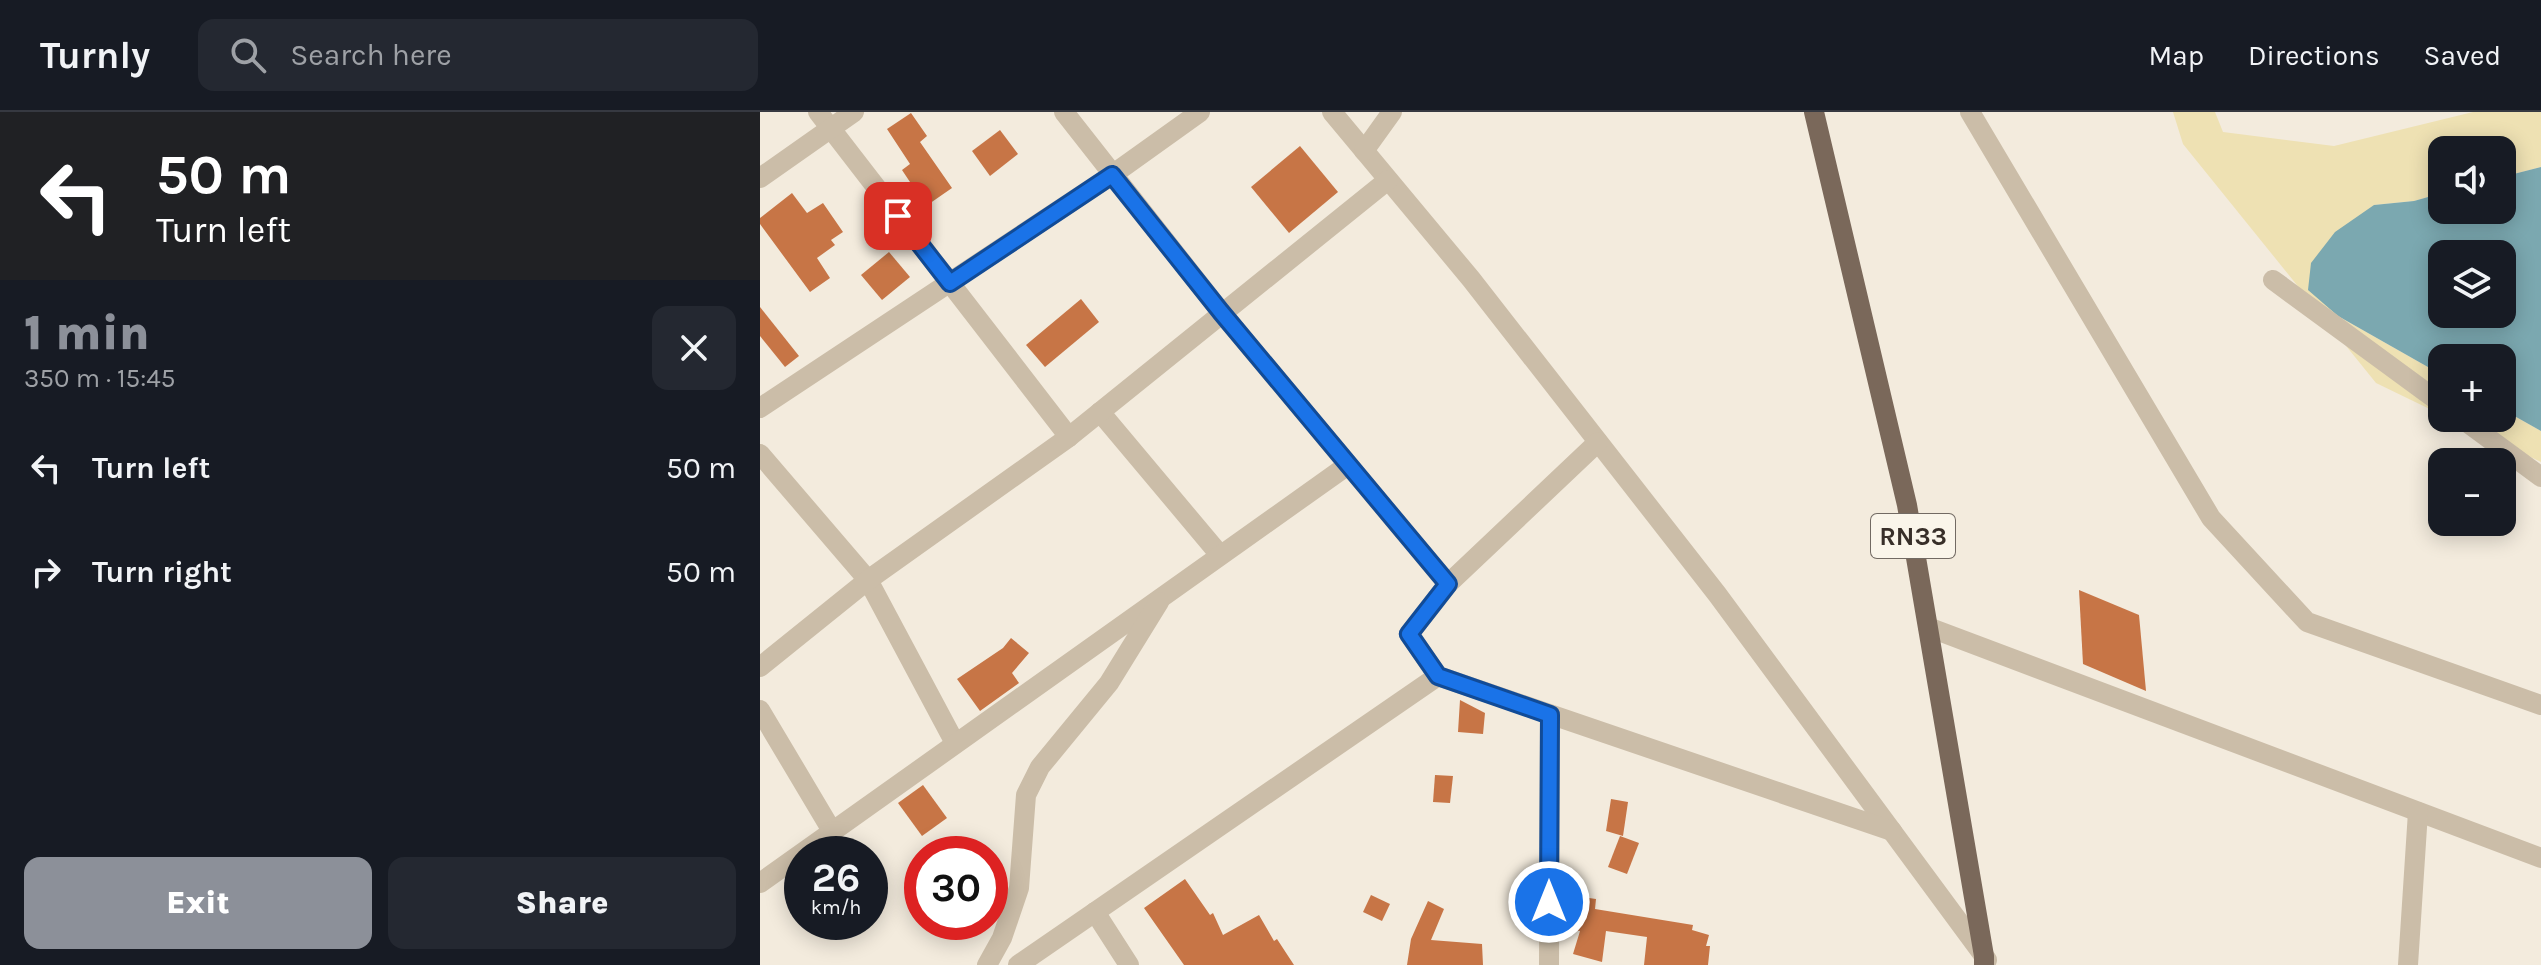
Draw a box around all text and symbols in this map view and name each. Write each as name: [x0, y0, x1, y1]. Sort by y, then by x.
search box: [198, 19, 758, 91]
text: Turnly: [40, 33, 150, 78]
icon: search: [226, 33, 270, 77]
text: Search here: [290, 37, 452, 73]
text: Map: [2149, 39, 2204, 72]
text: Directions: [2248, 39, 2380, 72]
text: Saved: [2424, 39, 2501, 72]
map controls: [2428, 136, 2516, 536]
button: sound: [2428, 136, 2516, 224]
text: 50 m: [156, 142, 291, 207]
icon: left: [24, 144, 128, 248]
pin: [864, 182, 932, 250]
icon: arrive: [876, 194, 920, 238]
text: Turn left: [156, 209, 291, 251]
button: layers: [2428, 240, 2516, 328]
text: 1 min: [24, 305, 150, 361]
button: close: [652, 306, 736, 390]
button: +: [2428, 344, 2516, 432]
text: 350 m · 15:45: [24, 363, 175, 394]
icon: left: [24, 446, 68, 490]
button: −: [2428, 448, 2516, 536]
text: Turn left: [92, 450, 210, 486]
text: 50 m: [666, 450, 736, 486]
road number: RN33: [1871, 514, 1955, 558]
icon: right: [24, 550, 68, 594]
text: Turn right: [92, 554, 232, 590]
text: 50 m: [666, 554, 736, 590]
speed limit sign: 30: [904, 836, 1008, 940]
text: 26: [812, 854, 860, 901]
button: Exit: [24, 857, 372, 949]
button: Share: [388, 857, 736, 949]
position arrow: [1507, 860, 1591, 944]
text: km/h: [811, 896, 861, 919]

